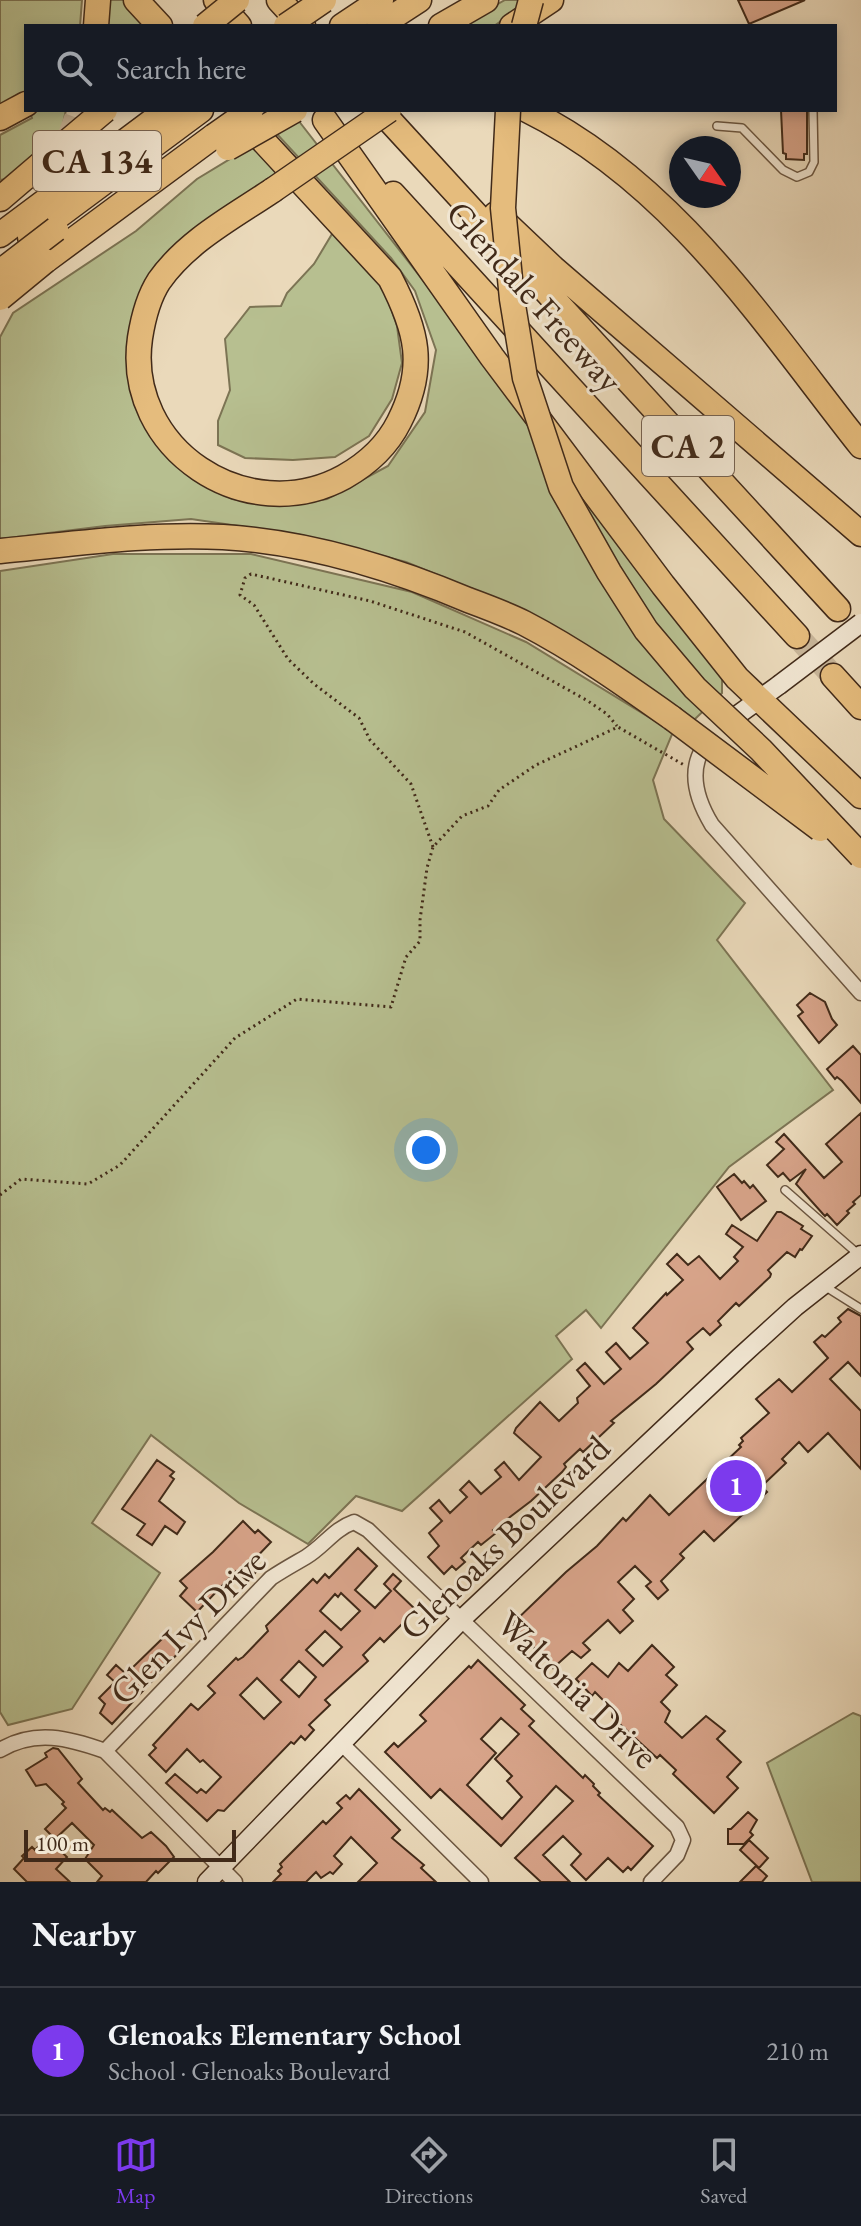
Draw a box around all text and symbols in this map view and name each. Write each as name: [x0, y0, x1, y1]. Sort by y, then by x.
search box: [24, 24, 837, 112]
icon: search: [52, 46, 96, 90]
text: Search here: [116, 49, 246, 88]
road number: CA 134: [33, 131, 161, 191]
north arrow: [669, 136, 741, 208]
street label: Glendale Freeway: [436, 191, 633, 402]
road number: CA 2: [642, 416, 734, 476]
your location: [406, 1130, 446, 1170]
street label: Glenoaks Boulevard: [389, 1424, 620, 1650]
pin: 1: [710, 1456, 762, 1516]
street label: Glen Ivy Drive: [99, 1538, 276, 1715]
street label: Waltonia Drive: [487, 1600, 669, 1778]
scale bar: [24, 1826, 236, 1862]
text: 100 m: [36, 1829, 89, 1858]
text: Nearby: [32, 1912, 136, 1956]
text: Glenoaks Elementary School: [108, 2015, 461, 2054]
text: 1: [51, 2034, 65, 2068]
text: 210 m: [766, 2034, 829, 2068]
text: School · Glenoaks Boulevard: [108, 2054, 390, 2088]
tab: Map: [114, 2133, 158, 2210]
tab: Directions: [385, 2133, 473, 2210]
tab: Saved: [700, 2133, 747, 2210]

